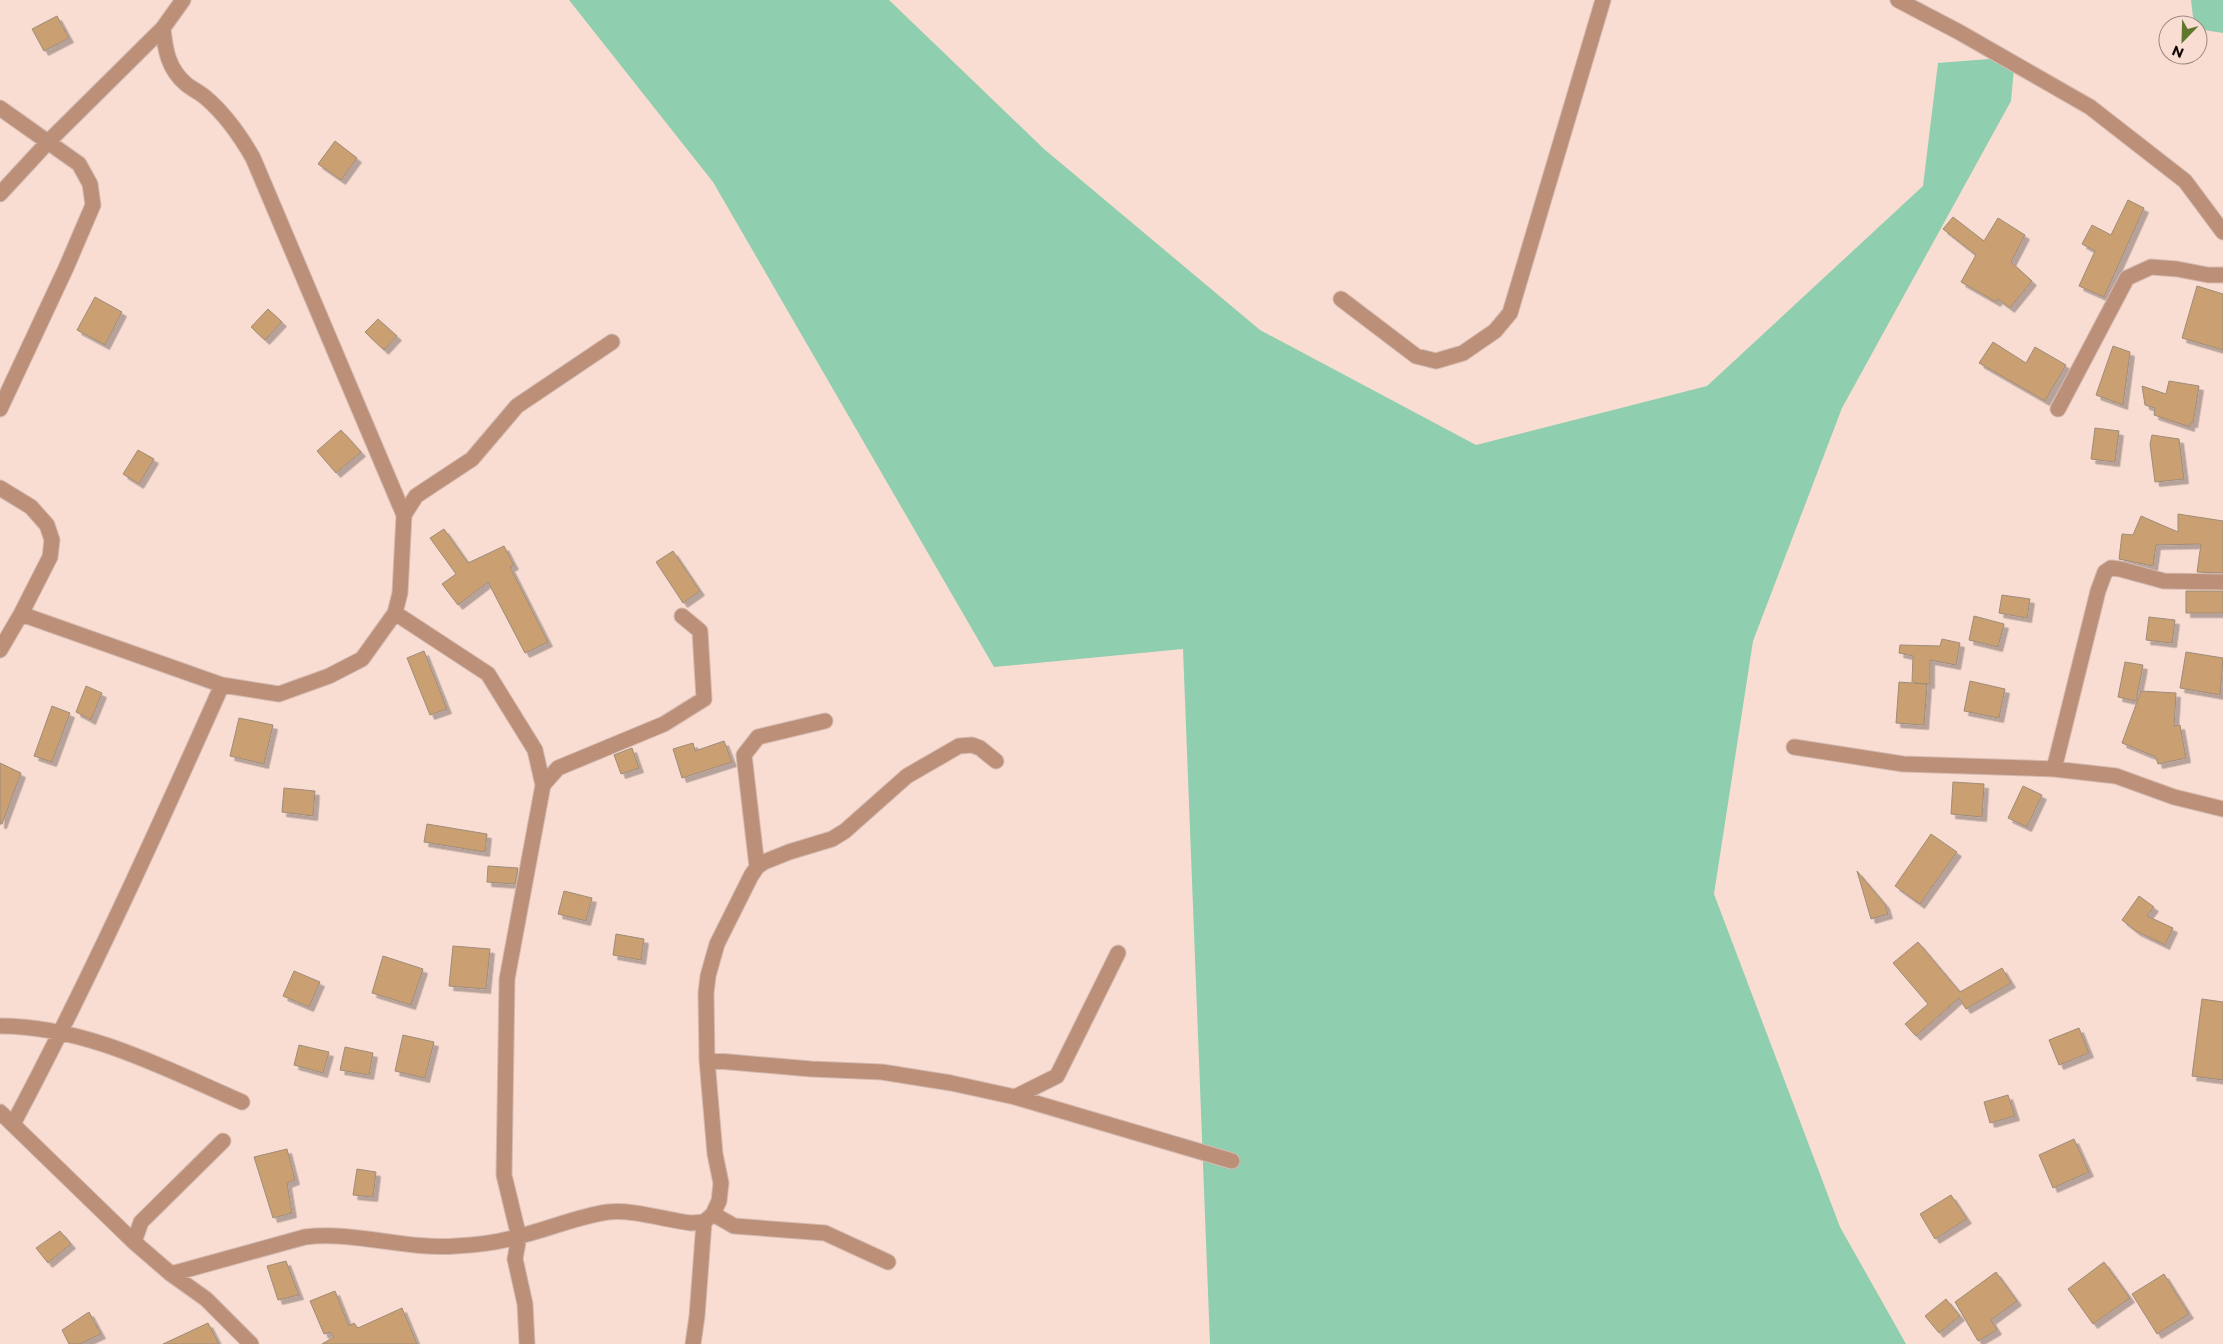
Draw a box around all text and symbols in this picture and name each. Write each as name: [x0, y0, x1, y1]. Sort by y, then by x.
north arrow: [2158, 15, 2208, 65]
text: N: [2169, 41, 2187, 62]

